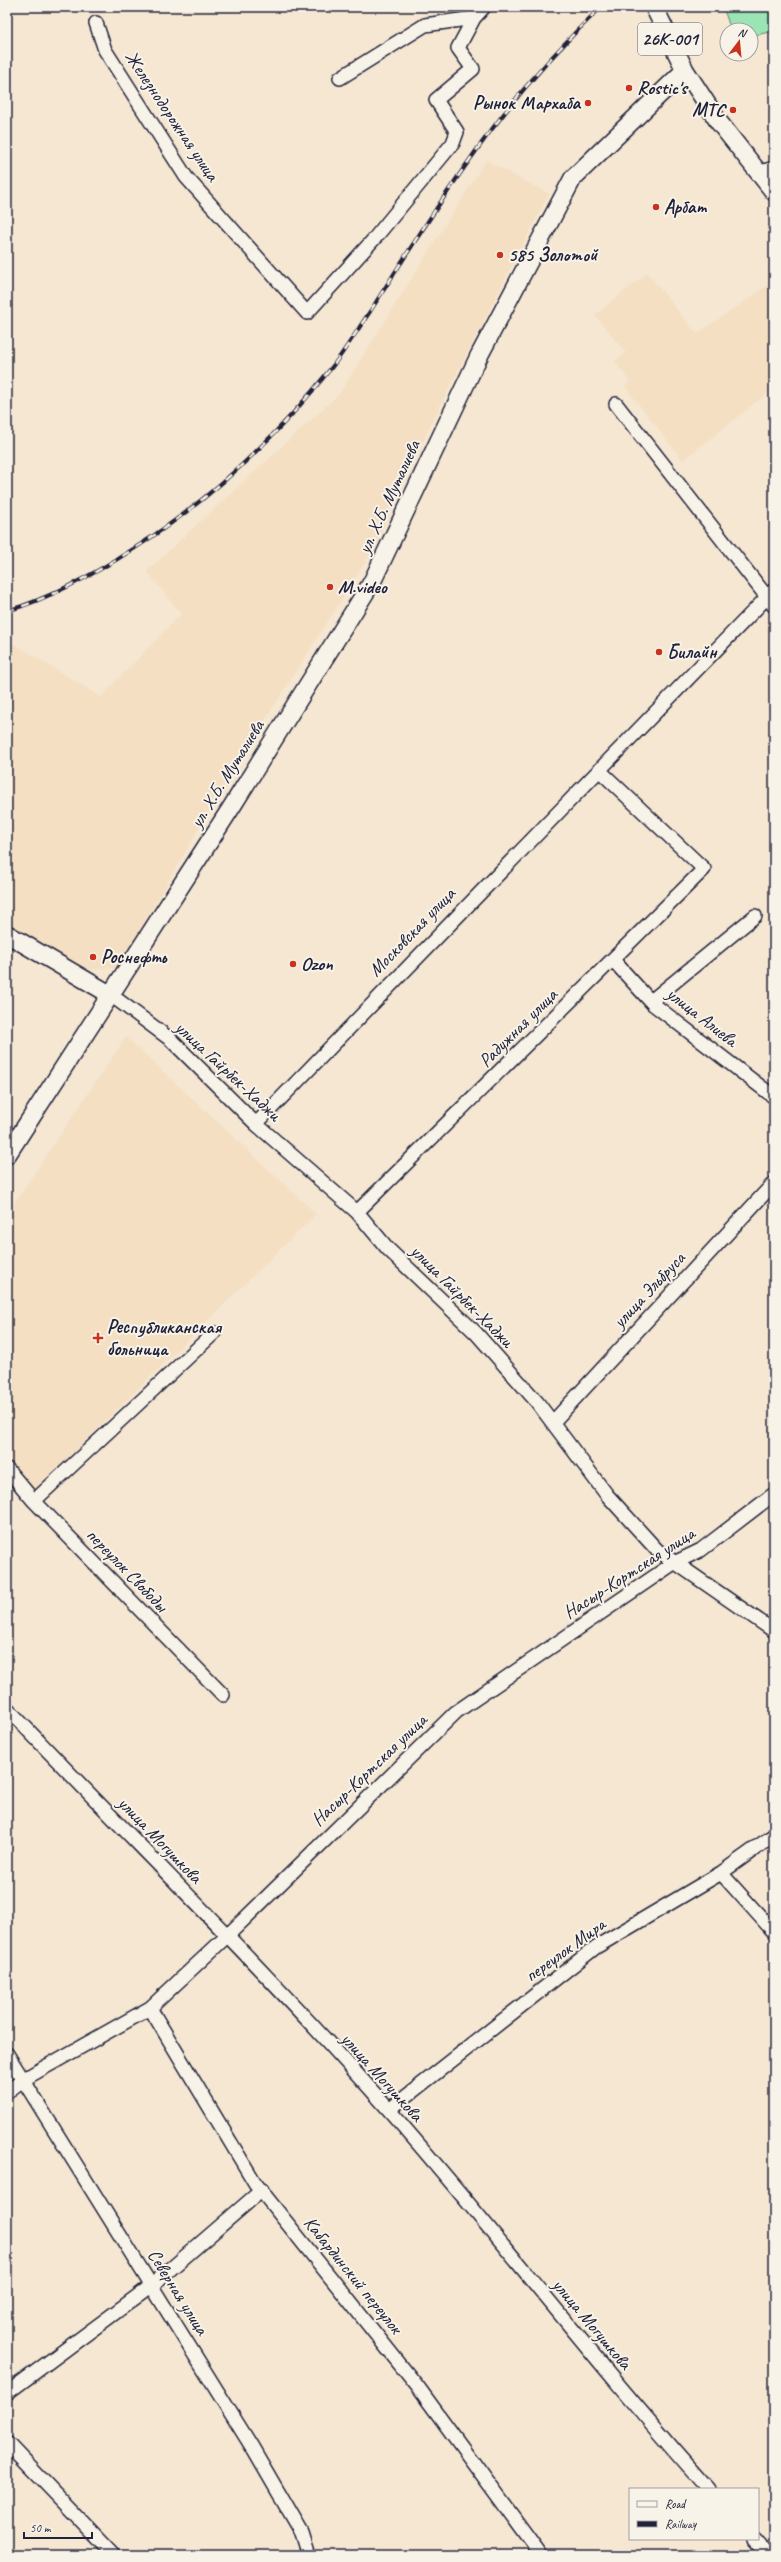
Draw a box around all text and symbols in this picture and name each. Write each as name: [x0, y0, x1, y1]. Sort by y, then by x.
north arrow: [719, 22, 759, 62]
road number: 26К-001: [638, 23, 702, 55]
text: N: [737, 25, 749, 41]
street label: Железнодорожная улица: [119, 46, 226, 187]
place label: Rostic's: [637, 76, 689, 100]
marker: Rostic's: [624, 83, 634, 93]
place label: Рынок Мархаба: [473, 91, 582, 115]
marker: Рынок Мархаба: [583, 98, 593, 108]
place label: МТС: [692, 98, 727, 122]
marker: МТС: [728, 105, 738, 115]
place label: Арбат: [664, 195, 707, 219]
marker: Арбат: [651, 202, 661, 212]
place label: 585 Золотой: [508, 243, 599, 267]
marker: 585 Золотой: [495, 250, 505, 260]
street label: ул. Х.Б. Муталиева: [352, 435, 426, 558]
place label: M.video: [338, 575, 388, 599]
marker: M.video: [325, 582, 335, 592]
place label: Билайн: [667, 640, 718, 664]
marker: Билайн: [654, 647, 664, 657]
street label: ул. Х.Б. Муталиева: [184, 715, 270, 833]
street label: Московская улица: [363, 881, 462, 982]
place label: Роснефть: [101, 945, 168, 969]
marker: Роснефть: [88, 952, 98, 962]
place label: Ozon: [301, 952, 333, 976]
marker: Ozon: [288, 959, 298, 969]
street label: улица Алиева: [661, 981, 744, 1054]
street label: Радужная улица: [473, 982, 564, 1073]
street label: улица Гайрбек-Хаджи: [169, 1015, 287, 1127]
street label: улица Гайрбек-Хаджи: [405, 1239, 520, 1354]
street label: улица Эльбруса: [607, 1246, 691, 1334]
place label: Республиканская больница: [107, 1315, 223, 1361]
marker: Республиканская больница: [92, 1332, 104, 1344]
street label: Насыр-Кортская улица: [559, 1520, 701, 1624]
street label: переулок Свободы: [81, 1523, 174, 1618]
street label: Насыр-Кортская улица: [306, 1707, 434, 1831]
street label: улица Могушкова: [112, 1791, 209, 1890]
street label: переулок Мира: [520, 1911, 612, 1987]
street label: улица Могушкова: [335, 2027, 429, 2128]
street label: Кабардинский переулок: [298, 2211, 409, 2340]
street label: Северная улица: [142, 2244, 215, 2341]
street label: улица Могушкова: [546, 2273, 638, 2376]
legend: [629, 2488, 759, 2540]
text: Road: [665, 2496, 687, 2512]
scale bar: [24, 2514, 92, 2540]
text: Railway: [665, 2516, 697, 2532]
text: 50 m: [30, 2520, 52, 2536]

